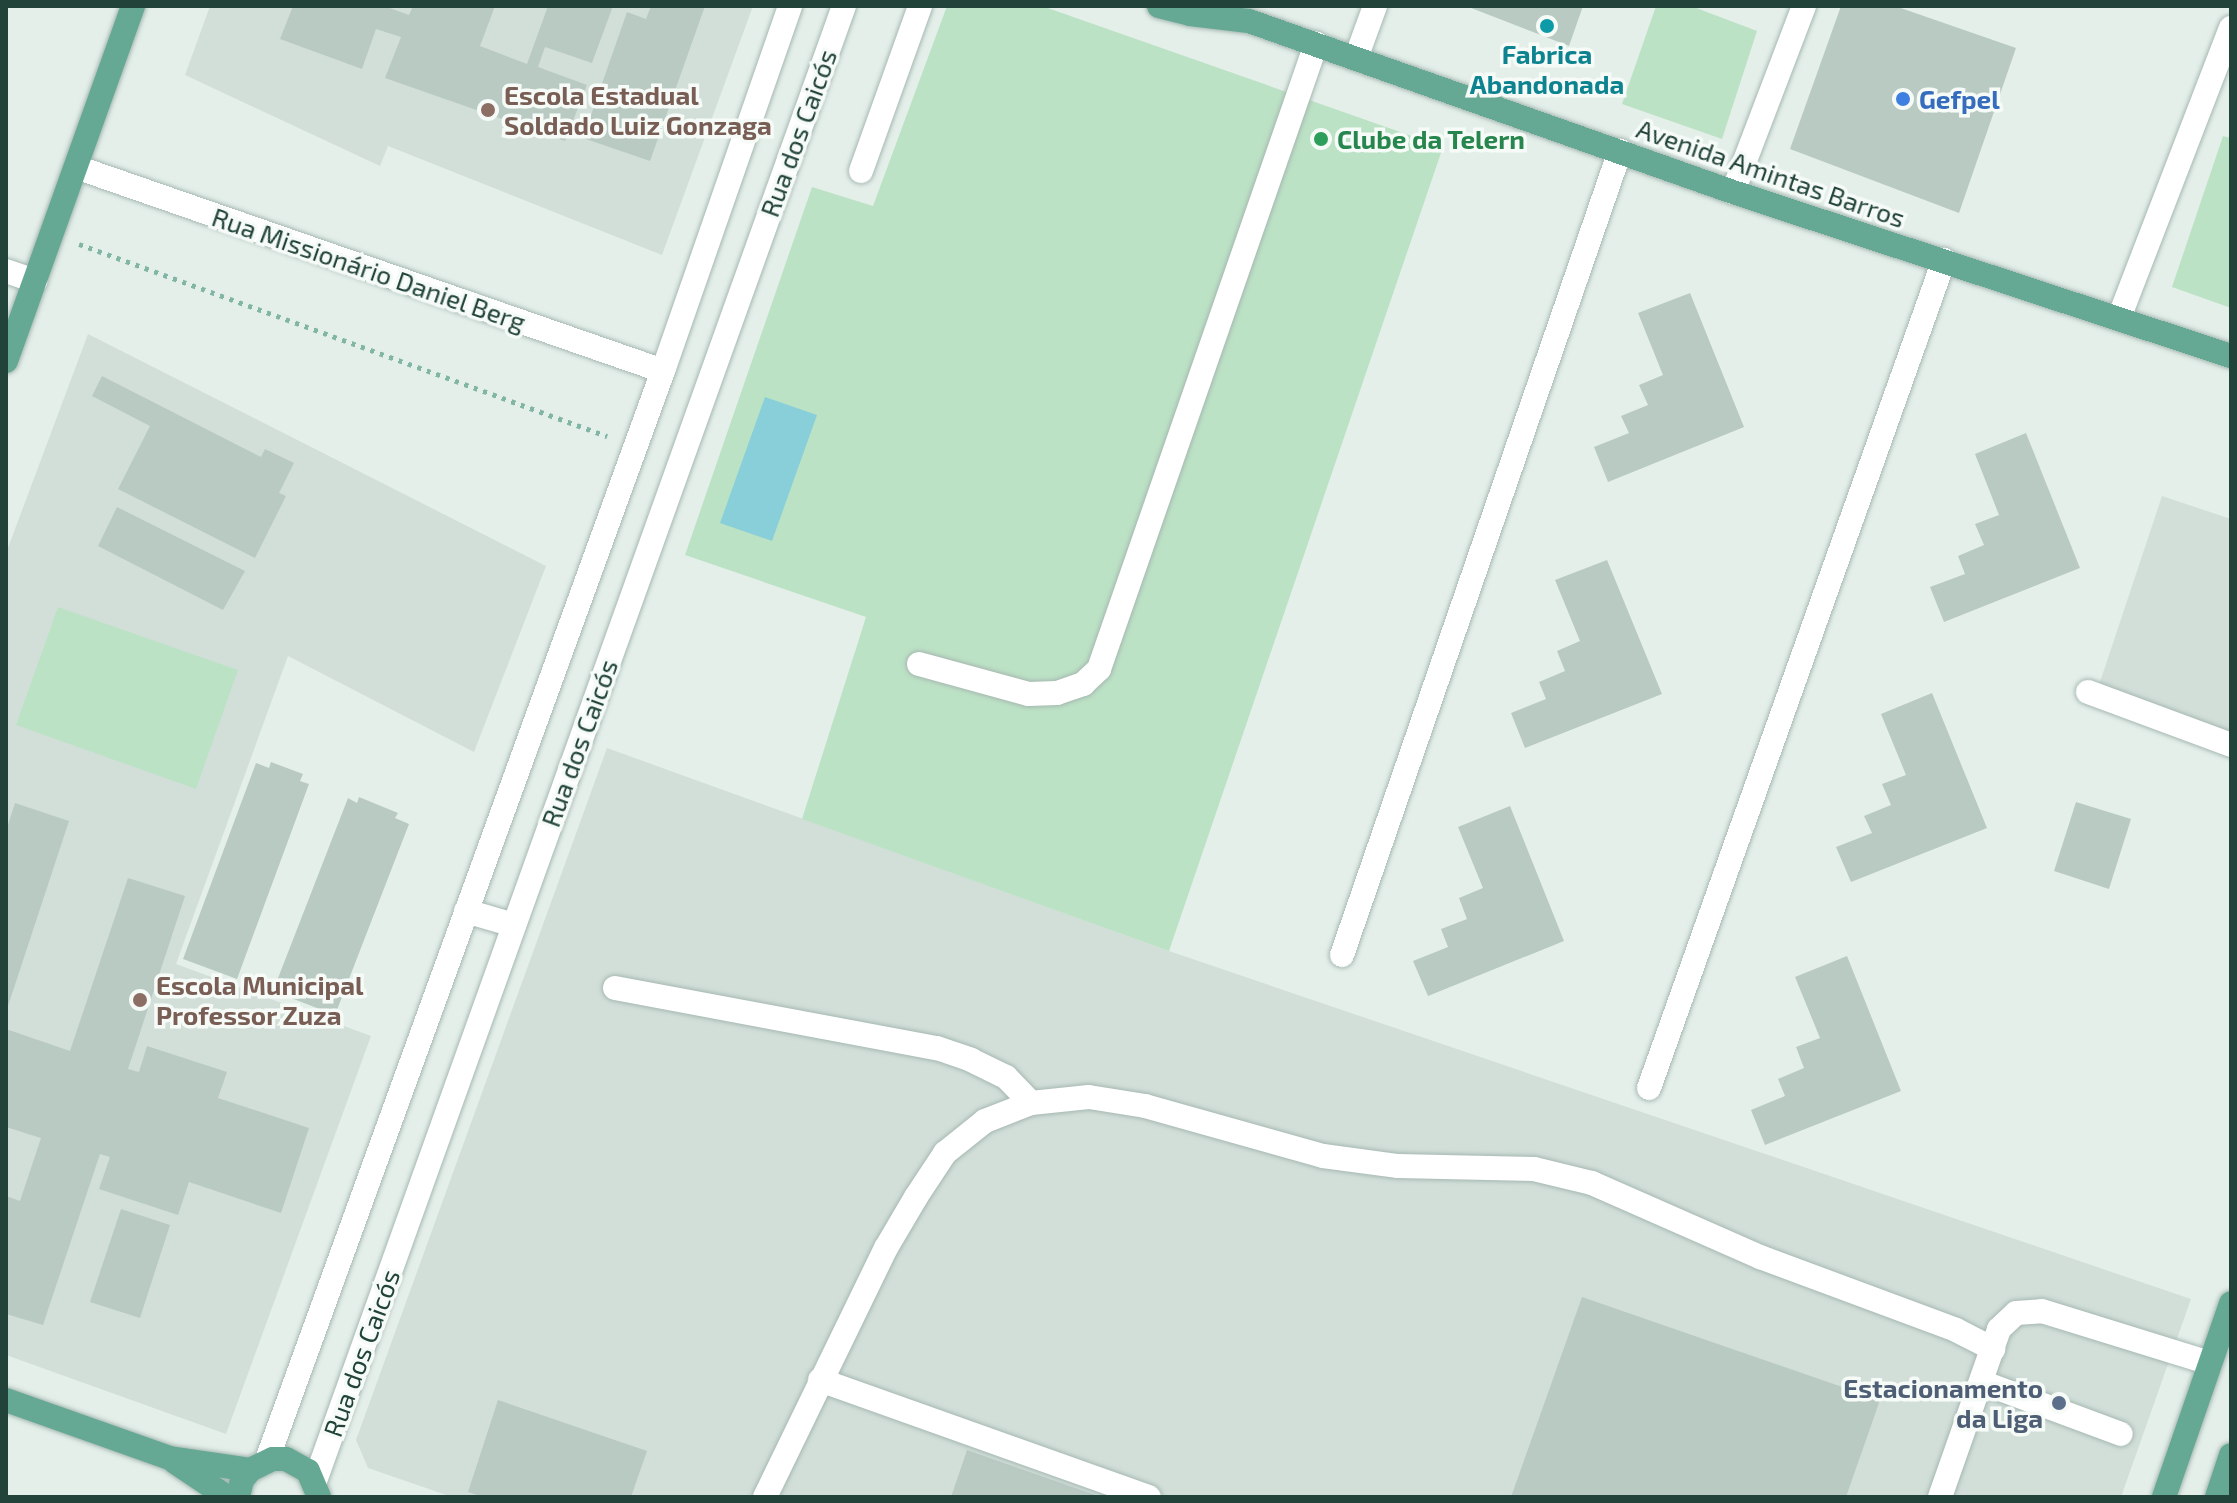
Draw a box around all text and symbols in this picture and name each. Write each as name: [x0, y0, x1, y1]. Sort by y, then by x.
marker: Fabrica Abandonada: [1538, 17, 1556, 35]
place label: Fabrica Abandonada: [1470, 38, 1624, 100]
street label: Rua dos Caicós: [753, 45, 843, 221]
place label: Escola Estadual Soldado Luiz Gonzaga: [504, 79, 772, 140]
place label: Gefpel: [1919, 83, 2000, 115]
marker: Gefpel: [1894, 90, 1912, 108]
marker: Escola Estadual Soldado Luiz Gonzaga: [479, 101, 497, 119]
street label: Avenida Amintas Barros: [1632, 112, 1910, 234]
place label: Clube da Telern: [1337, 123, 1526, 155]
marker: Clube da Telern: [1312, 130, 1330, 148]
street label: Rua Missionário Daniel Berg: [208, 201, 530, 337]
street label: Rua dos Caicós: [534, 655, 624, 831]
place label: Escola Municipal Professor Zuza: [156, 969, 364, 1030]
marker: Escola Municipal Professor Zuza: [131, 991, 149, 1009]
street label: Rua dos Caicós: [316, 1265, 406, 1441]
place label: Estacionamento da Liga: [1843, 1372, 2043, 1434]
marker: Estacionamento da Liga: [2050, 1394, 2068, 1412]

